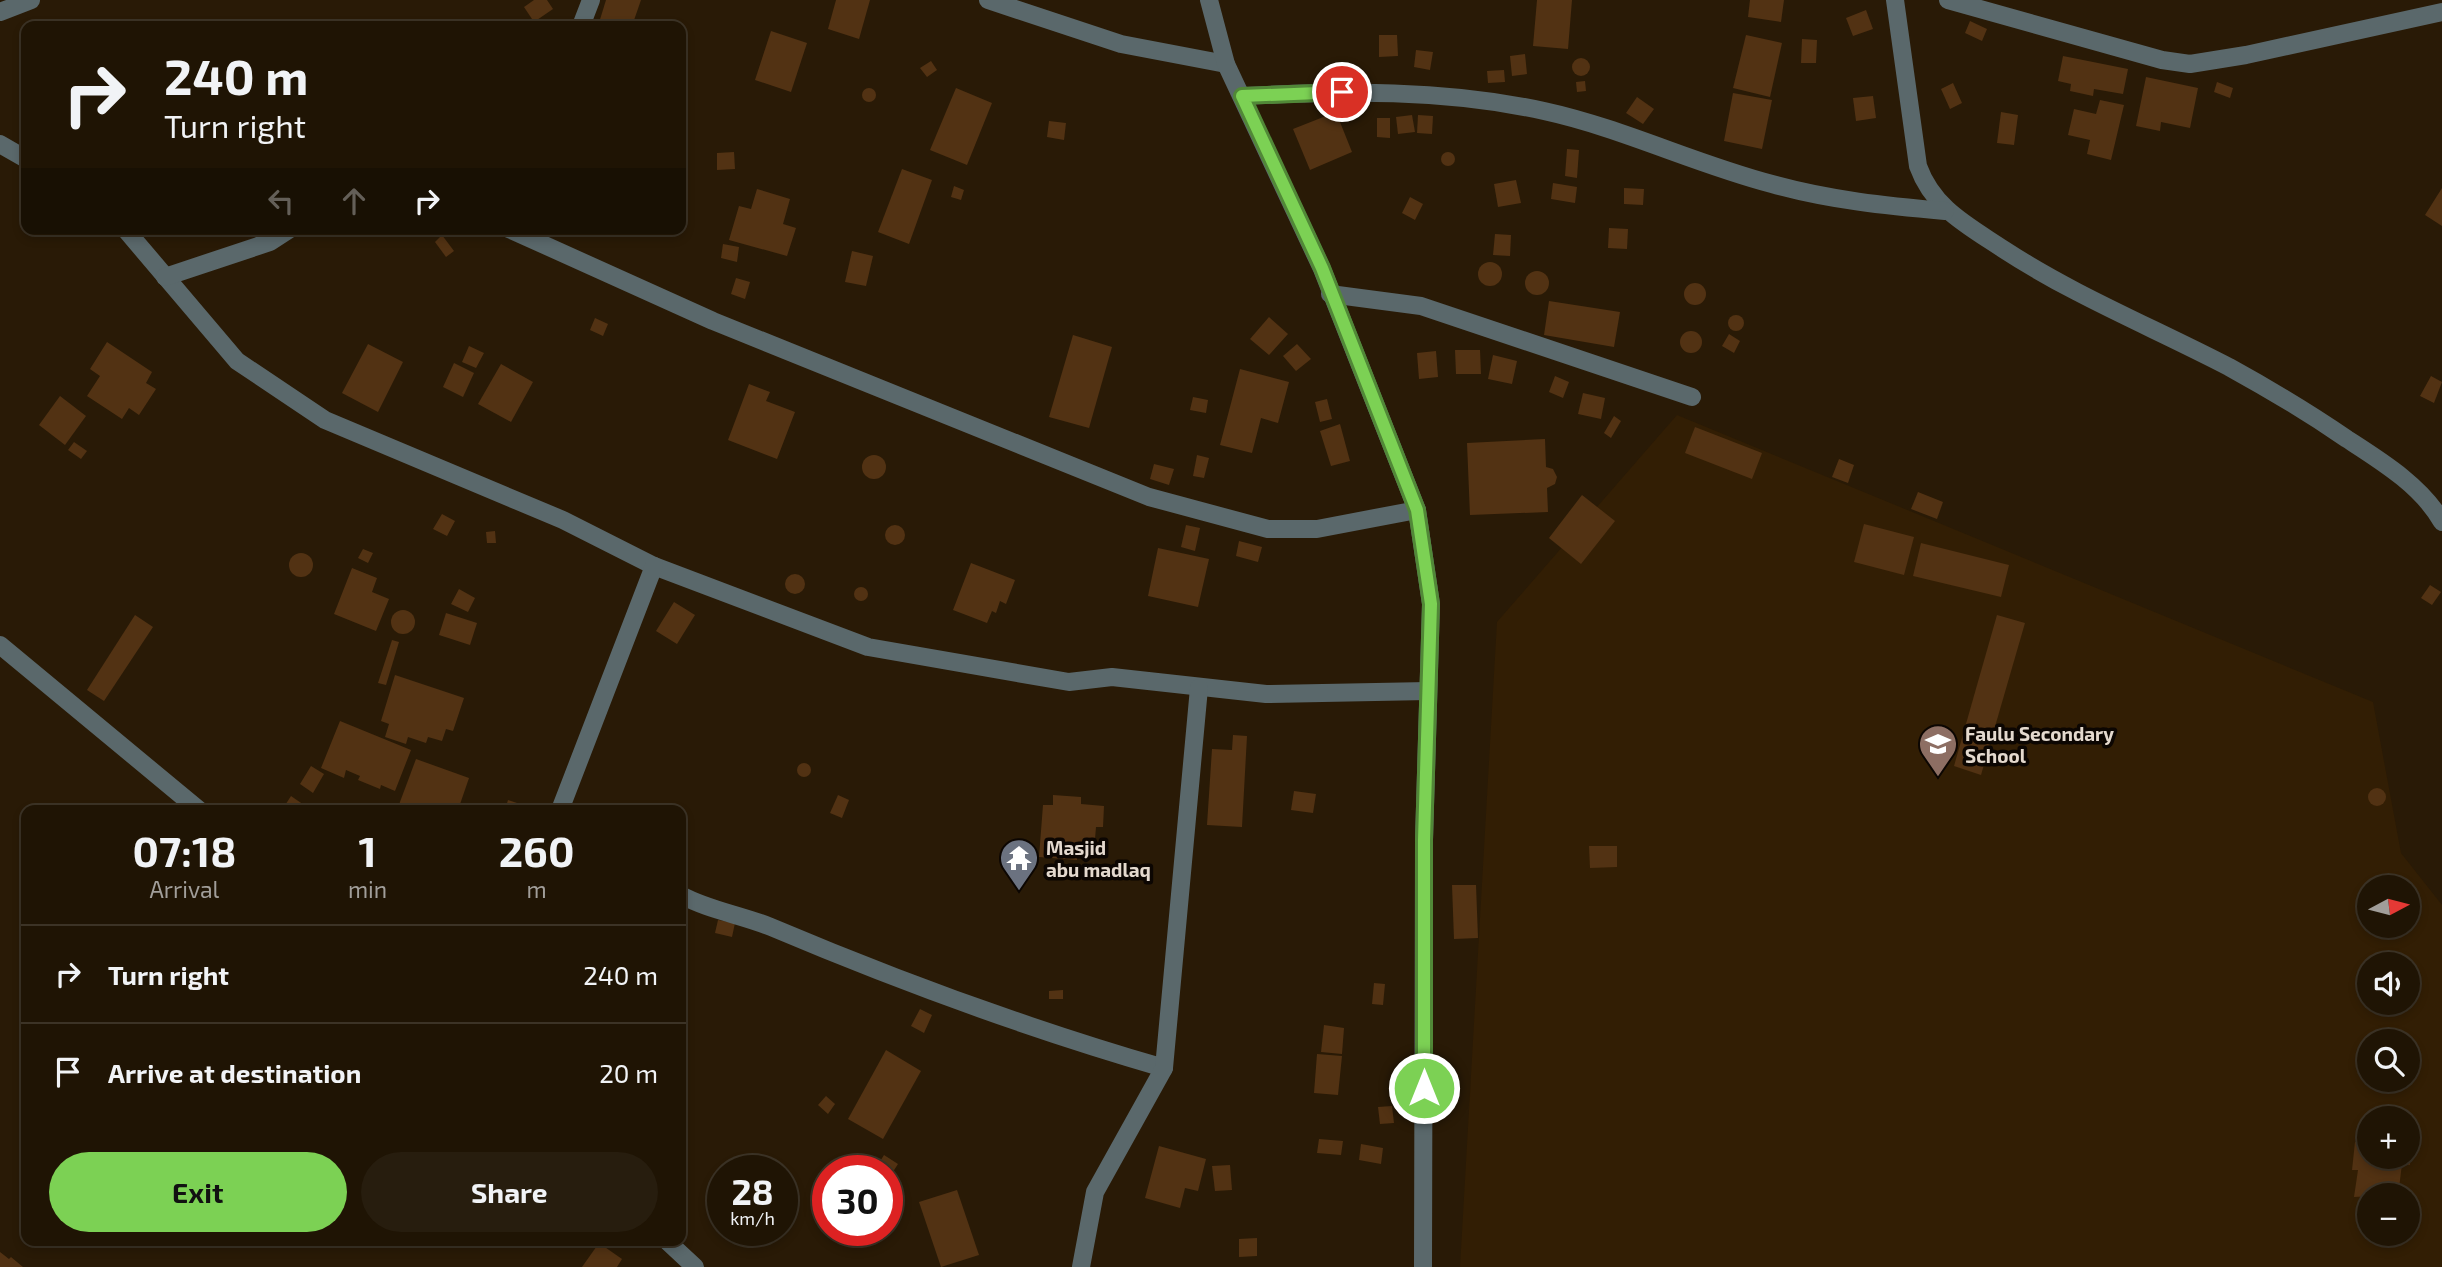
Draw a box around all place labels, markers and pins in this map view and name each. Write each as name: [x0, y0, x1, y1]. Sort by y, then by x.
pin: [1312, 62, 1372, 122]
place label: Faulu Secondary School: [1965, 722, 2114, 767]
school or university icon: Faulu Secondary School: [1917, 723, 1959, 778]
place label: Masjid abu madlaq: [1046, 836, 1151, 881]
temple icon: Masjid abu madlaq: [998, 837, 1040, 892]

